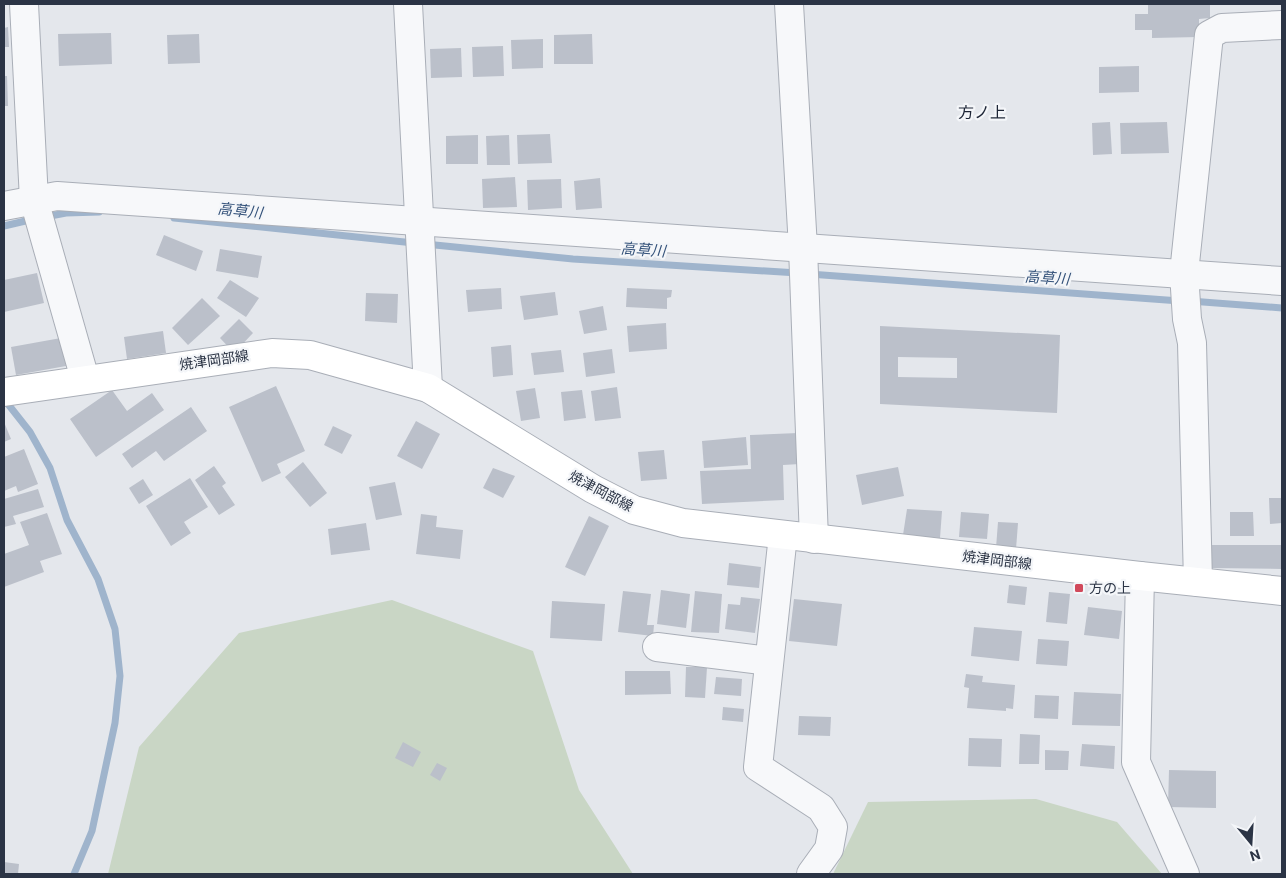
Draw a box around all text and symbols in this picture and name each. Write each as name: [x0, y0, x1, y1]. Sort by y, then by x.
district label: 方ノ上: [958, 103, 1006, 122]
water label: 高草川: [217, 200, 265, 223]
water label: 高草川: [620, 239, 668, 261]
water label: 高草川: [1024, 267, 1072, 289]
street label: 焼津岡部線: [178, 347, 250, 373]
street label: 焼津岡部線: [566, 468, 636, 514]
street label: 焼津岡部線: [961, 548, 1033, 572]
place label: 方の上: [1089, 580, 1131, 596]
marker: 方の上: [1073, 582, 1085, 594]
north arrow: [1226, 818, 1276, 868]
text: N: [1248, 846, 1262, 865]

